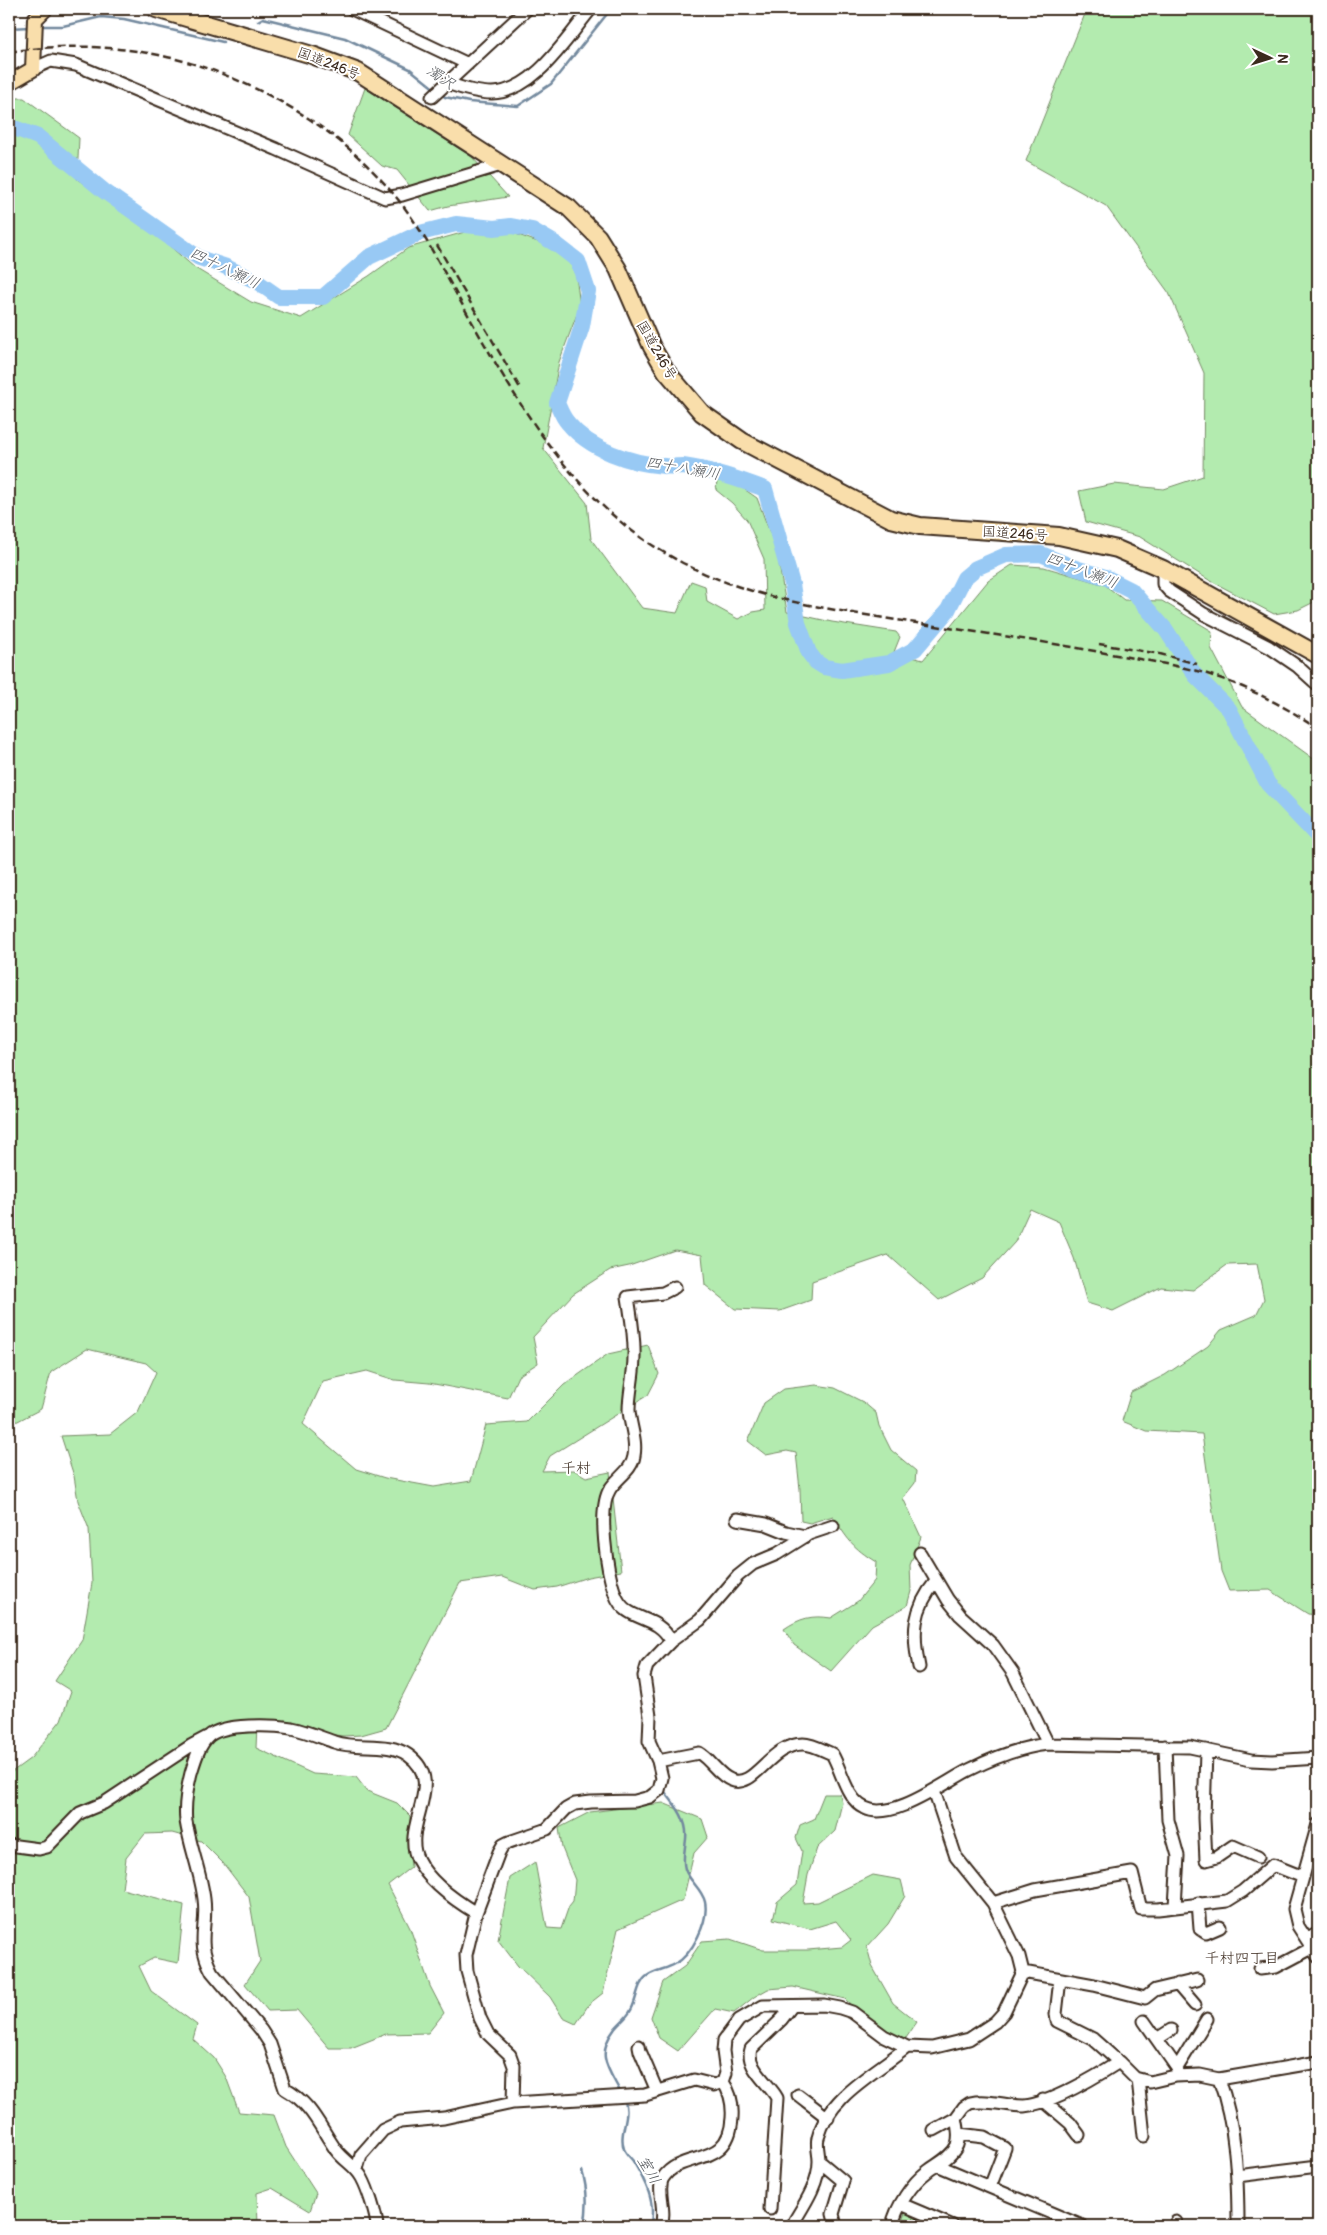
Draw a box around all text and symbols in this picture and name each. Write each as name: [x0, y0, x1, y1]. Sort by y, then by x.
north arrow: [1244, 32, 1294, 82]
street label: 国道246号: [295, 44, 363, 83]
text: N: [1274, 54, 1291, 64]
water label: 濁沢: [423, 61, 459, 94]
water label: 四十八瀬川: [187, 243, 263, 293]
street label: 国道246号: [633, 317, 680, 383]
water label: 四十八瀬川: [644, 453, 722, 484]
street label: 国道246号: [981, 523, 1049, 544]
water label: 四十八瀬川: [1043, 548, 1120, 593]
district label: 千村: [561, 1459, 591, 1478]
district label: 千村四丁目: [1204, 1949, 1280, 1968]
water label: 室川: [633, 2153, 664, 2188]

